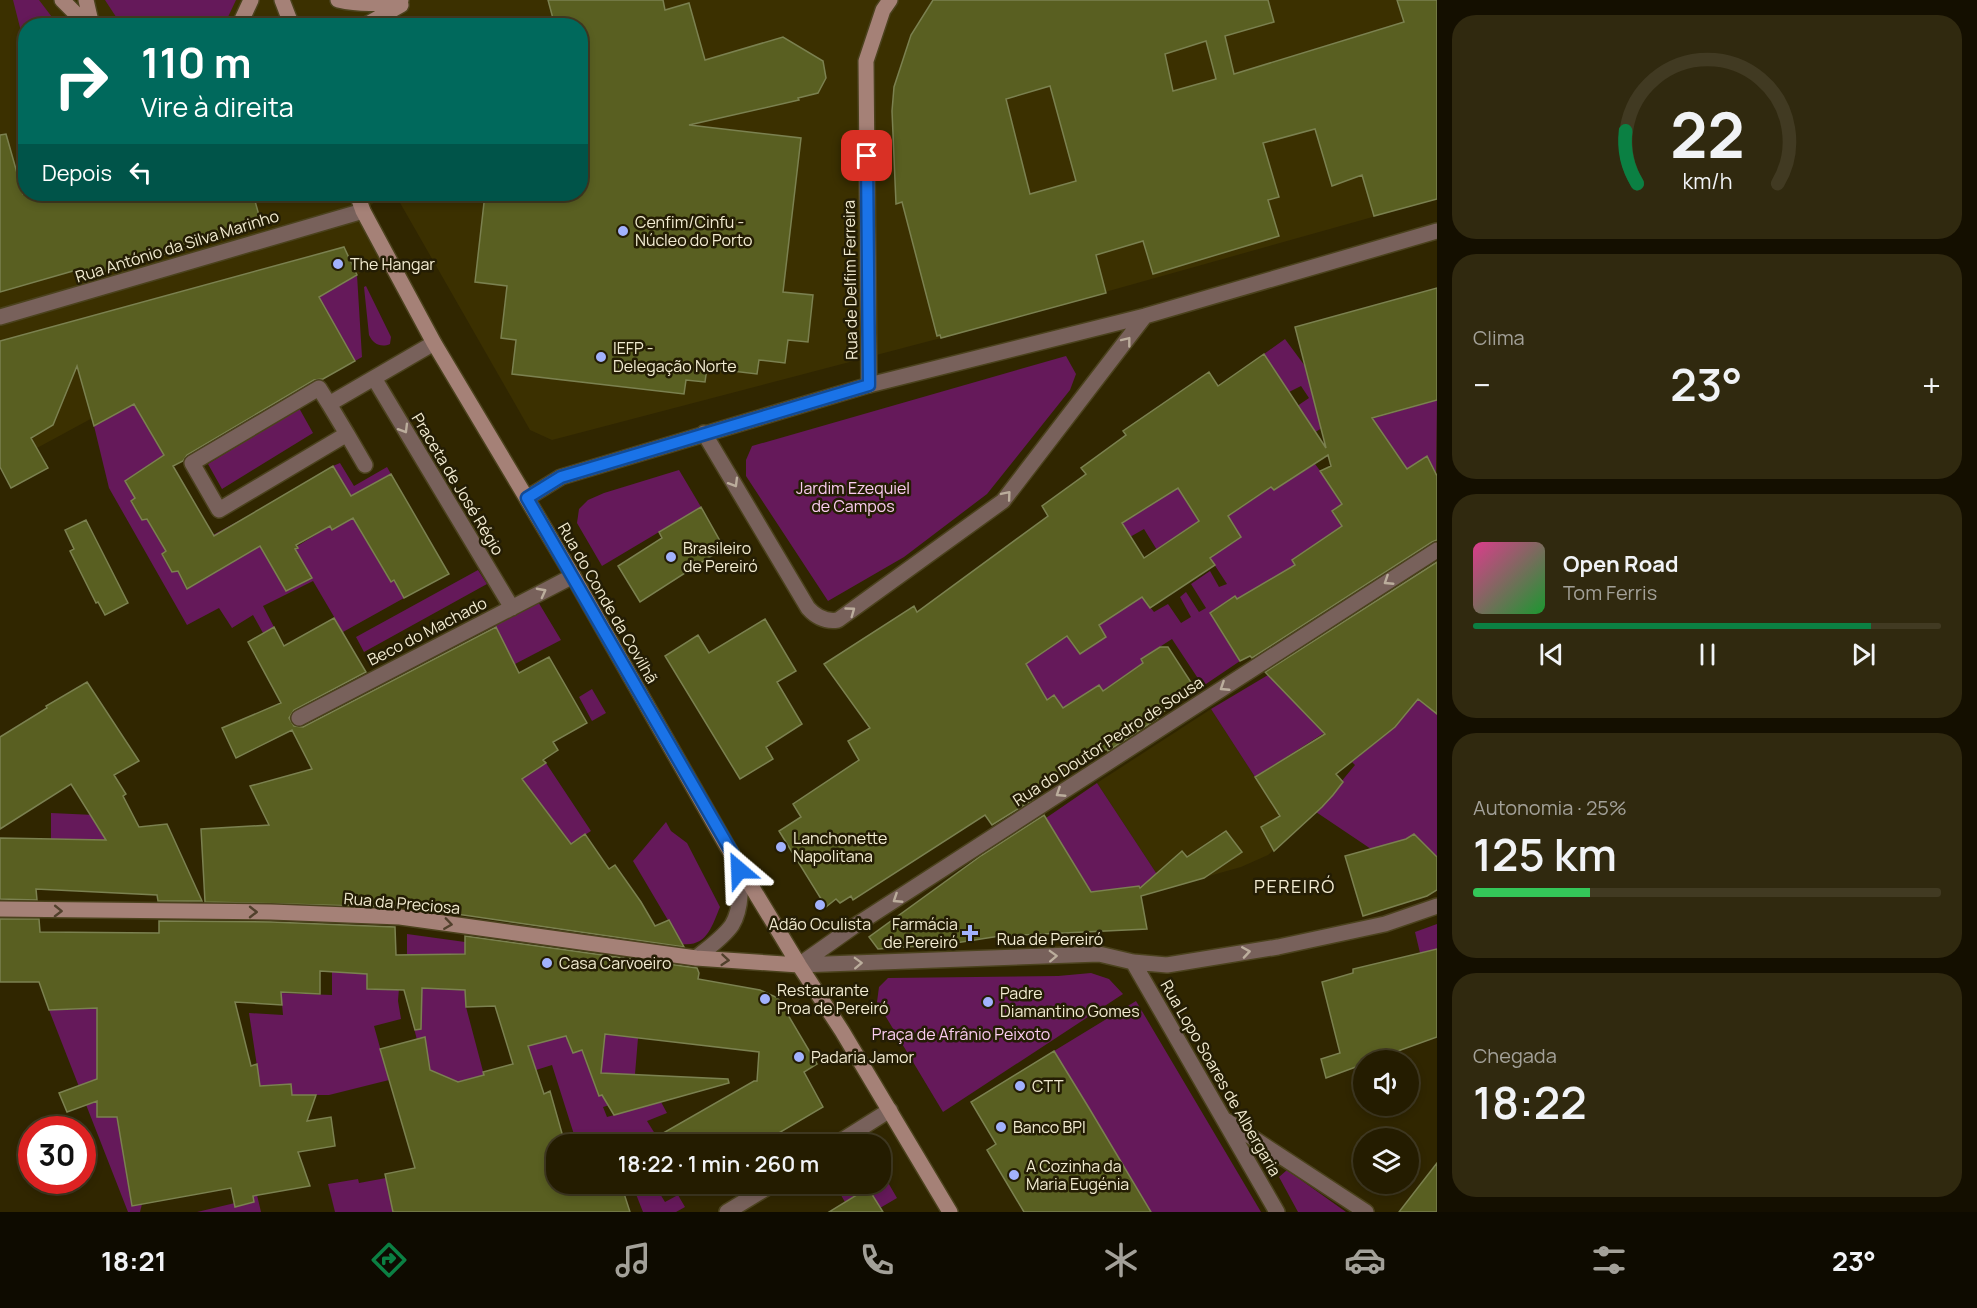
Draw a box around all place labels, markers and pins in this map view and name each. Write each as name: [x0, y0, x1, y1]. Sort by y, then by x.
pin: [841, 130, 892, 181]
place label: Cenfim/Cinfu - Núcleo do Porto: [635, 211, 752, 251]
marker: Cenfim/Cinfu - Núcleo do Porto: [616, 224, 630, 238]
place label: The Hangar: [350, 253, 435, 275]
marker: The Hangar: [331, 257, 345, 271]
place label: IEFP - Delegação Norte: [613, 337, 737, 377]
marker: IEFP - Delegação Norte: [594, 350, 608, 364]
place label: Brasileiro de Pereiró: [683, 537, 758, 577]
marker: Brasileiro de Pereiró: [664, 550, 678, 564]
place label: Lanchonette Napolitana: [793, 827, 887, 867]
marker: Lanchonette Napolitana: [774, 840, 788, 854]
marker: Adão Oculista: [813, 898, 827, 912]
place label: Adão Oculista: [769, 913, 871, 935]
place label: Farmácia de Pereiró: [883, 913, 958, 953]
marker: Farmácia de Pereiró: [963, 926, 977, 940]
place label: Casa Carvoeiro: [559, 952, 671, 974]
marker: Casa Carvoeiro: [540, 956, 554, 970]
place label: Restaurante Proa de Pereiró: [777, 979, 889, 1019]
place label: Padre Diamantino Gomes: [1000, 982, 1140, 1022]
marker: Restaurante Proa de Pereiró: [758, 992, 772, 1006]
marker: Padre Diamantino Gomes: [981, 995, 995, 1009]
place label: Padaria Jamor: [811, 1046, 914, 1068]
marker: Padaria Jamor: [792, 1050, 806, 1064]
place label: CTT: [1032, 1075, 1064, 1097]
marker: CTT: [1013, 1079, 1027, 1093]
place label: Banco BPI: [1013, 1116, 1086, 1138]
marker: Banco BPI: [994, 1120, 1008, 1134]
place label: A Cozinha da Maria Eugénia: [1026, 1155, 1129, 1195]
marker: A Cozinha da Maria Eugénia: [1007, 1168, 1021, 1182]

